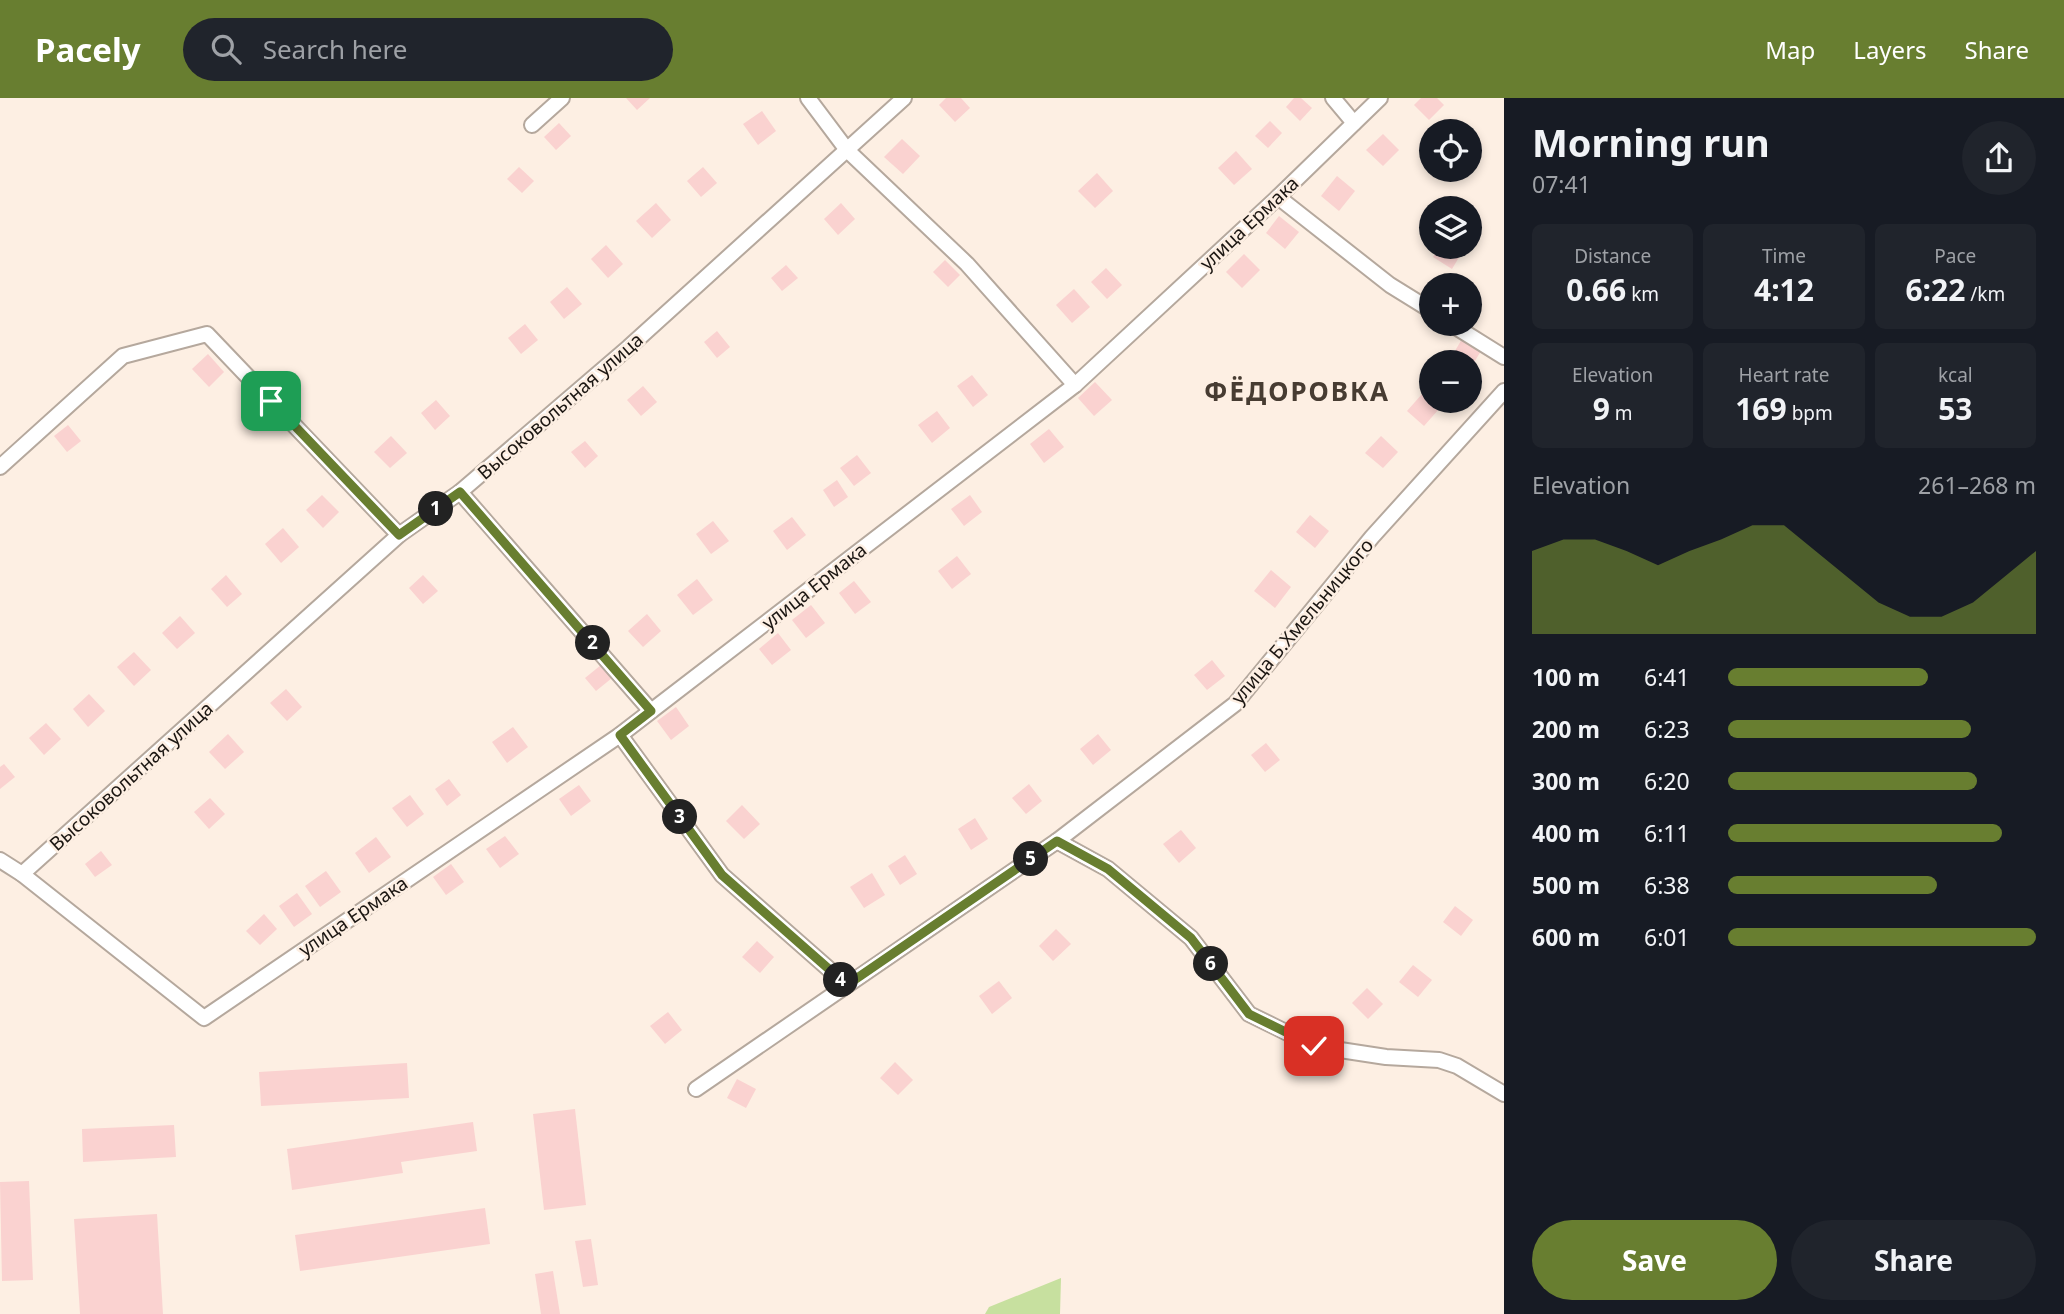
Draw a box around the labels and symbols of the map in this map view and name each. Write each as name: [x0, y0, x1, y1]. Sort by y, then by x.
street label: улица Ермака: [1194, 170, 1304, 276]
street label: Высоковольтная улица: [472, 327, 648, 485]
pin: [241, 371, 301, 431]
district label: ФЁДОРОВКА: [1204, 373, 1390, 409]
pin: 1: [418, 492, 453, 526]
street label: улица Б.Хмельницкого: [1225, 533, 1379, 709]
street label: улица Ермака: [756, 537, 872, 635]
pin: 2: [576, 626, 610, 660]
street label: Высоковольтная улица: [44, 696, 218, 856]
pin: 3: [662, 800, 698, 834]
pin: 5: [1014, 842, 1048, 876]
street label: улица Ермака: [293, 870, 413, 962]
pin: 6: [1194, 946, 1228, 982]
pin: 4: [824, 962, 858, 998]
pin: [1284, 1016, 1344, 1076]

